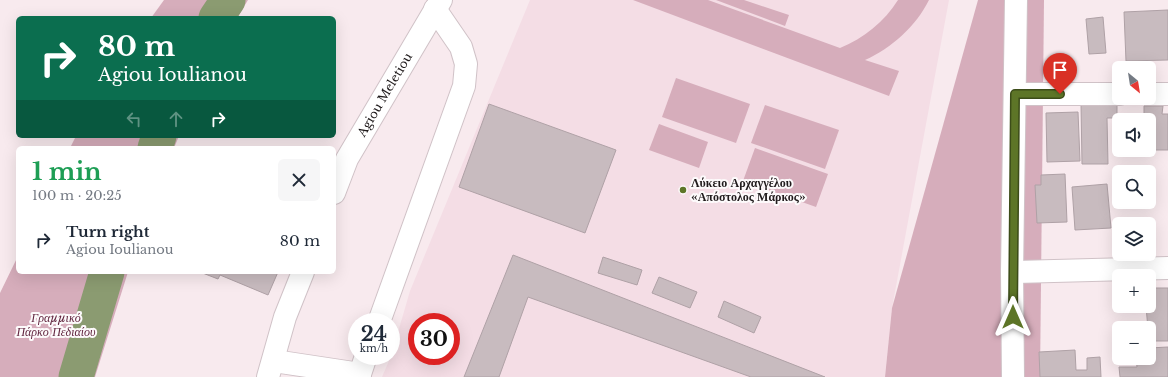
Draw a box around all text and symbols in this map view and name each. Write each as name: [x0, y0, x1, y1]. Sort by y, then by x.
text: 80 m: [98, 29, 175, 64]
icon: right: [32, 32, 84, 84]
street label: Agiou Meletiou: [353, 50, 415, 140]
pin: [1043, 53, 1077, 94]
icon: arrive: [1049, 59, 1071, 81]
north arrow: [1112, 61, 1156, 105]
map controls: [1112, 61, 1156, 365]
text: Agiou Ioulianou: [98, 64, 247, 86]
icon: left: [123, 108, 145, 130]
icon: ahead: [165, 108, 187, 130]
icon: right: [207, 108, 229, 130]
button: sound: [1112, 113, 1156, 157]
text: 1 min: [32, 157, 102, 186]
button: close: [278, 159, 320, 201]
button: search: [1112, 165, 1156, 209]
place label: Λύκειο Αρχαγγέλου «Απόστολος Μάρκος»: [691, 175, 806, 204]
marker: Λύκειο Αρχαγγέλου «Απόστολος Μάρκος»: [678, 185, 688, 195]
text: 100 m · 20:25: [32, 187, 122, 204]
button: layers: [1112, 217, 1156, 261]
text: Turn right: [66, 222, 149, 241]
icon: right: [32, 229, 54, 251]
text: 80 m: [280, 231, 320, 250]
text: Agiou Ioulianou: [66, 241, 173, 258]
button: +: [1112, 269, 1156, 313]
position arrow: [992, 296, 1034, 338]
park label: Γραμμικό Πάρκο Πεδιαίου: [15, 310, 96, 339]
speed limit sign: 30: [408, 313, 460, 365]
button: −: [1112, 321, 1156, 365]
text: 24: [361, 322, 387, 346]
text: km/h: [360, 342, 388, 355]

